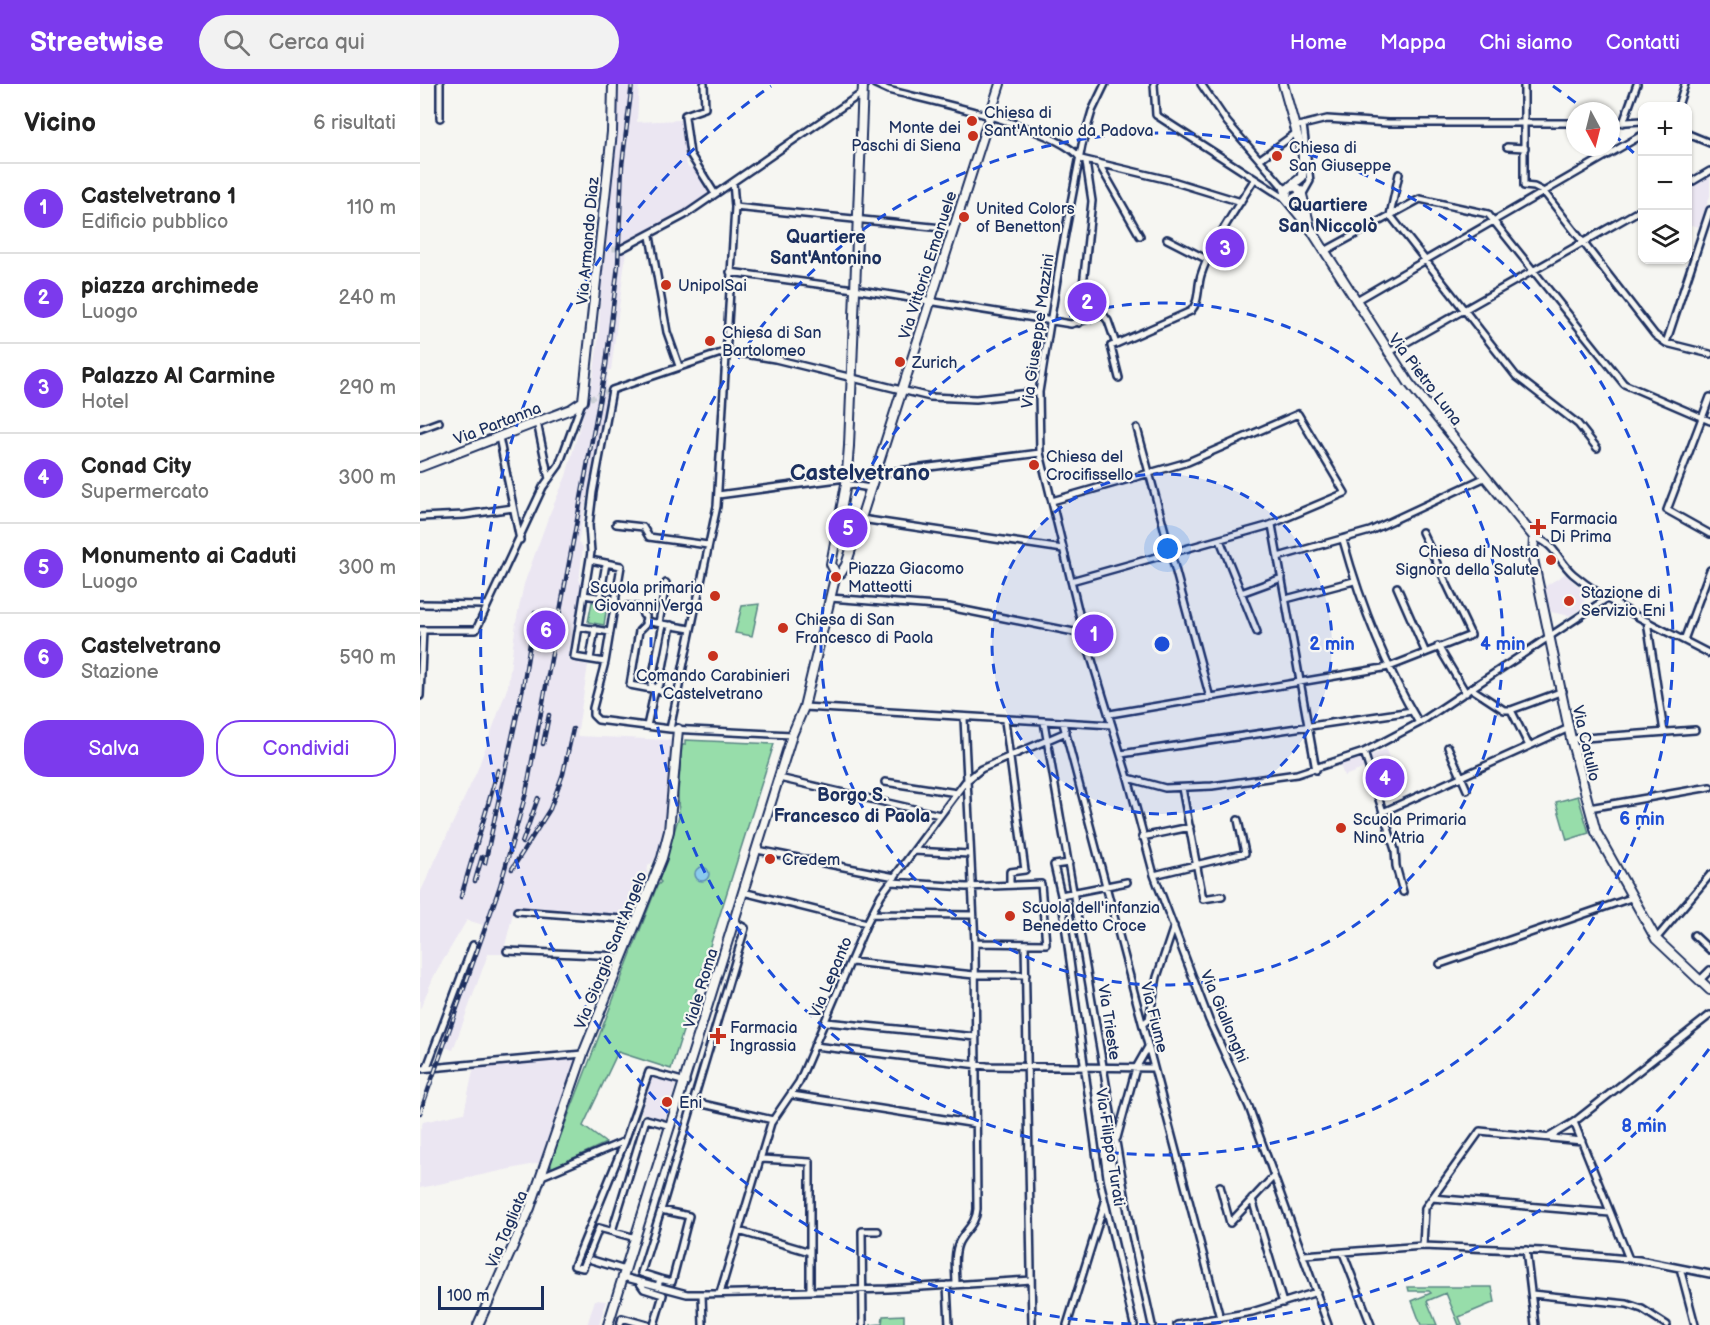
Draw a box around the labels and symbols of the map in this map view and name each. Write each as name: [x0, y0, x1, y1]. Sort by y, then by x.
north arrow: [1566, 102, 1620, 156]
place label: Chiesa di Sant'Antonio da Padova: [984, 104, 1154, 141]
marker: Chiesa di Sant'Antonio da Padova: [965, 114, 979, 128]
place label: Monte dei Paschi di Siena: [851, 119, 961, 156]
marker: Monte dei Paschi di Siena: [966, 129, 980, 143]
place label: Chiesa di San Giuseppe: [1289, 139, 1392, 176]
marker: Chiesa di San Giuseppe: [1270, 149, 1284, 163]
street label: Via Armando Diaz: [573, 176, 604, 306]
street label: Via Vittorio Emanuele: [895, 189, 962, 342]
district label: Quartiere San Niccolò: [1279, 195, 1377, 237]
place label: United Colors of Benetton: [976, 200, 1075, 237]
marker: United Colors of Benetton: [957, 210, 971, 224]
pin: 3: [1206, 226, 1244, 270]
district label: Quartiere Sant'Antonino: [770, 227, 882, 269]
street label: Via Giuseppe Mazzini: [1018, 253, 1059, 410]
place label: UnipolSai: [678, 277, 747, 296]
marker: UnipolSai: [659, 278, 673, 292]
pin: 2: [1068, 280, 1106, 324]
place label: Chiesa di San Bartolomeo: [722, 324, 821, 361]
street label: Via Pietro Luna: [1384, 330, 1466, 430]
marker: Chiesa di San Bartolomeo: [703, 334, 717, 348]
place label: Zurich: [911, 354, 957, 373]
marker: Zurich: [893, 355, 907, 369]
street label: Via Partanna: [451, 399, 544, 450]
place label: Chiesa del Crocifissello: [1046, 448, 1133, 485]
marker: Chiesa del Crocifissello: [1027, 458, 1041, 472]
district label: Castelvetrano: [790, 460, 930, 487]
pin: 5: [828, 506, 868, 550]
place label: Farmacia Di Prima: [1550, 510, 1618, 547]
marker: Farmacia Di Prima: [1531, 520, 1545, 534]
your location: [1153, 534, 1182, 563]
place label: Chiesa di Nostra Signora della Salute: [1396, 543, 1539, 580]
marker: Chiesa di Nostra Signora della Salute: [1544, 553, 1558, 567]
place label: Piazza Giacomo Matteotti: [848, 560, 964, 597]
marker: Piazza Giacomo Matteotti: [829, 570, 843, 584]
place label: Scuola primaria Giovanni Verga: [590, 579, 703, 616]
place label: Stazione di Servizio Eni: [1581, 584, 1665, 621]
marker: Scuola primaria Giovanni Verga: [708, 589, 722, 603]
marker: Stazione di Servizio Eni: [1562, 594, 1576, 608]
pin: 6: [526, 608, 566, 652]
place label: Chiesa di San Francesco di Paola: [795, 611, 933, 648]
pin: 1: [1074, 612, 1114, 656]
marker: Chiesa di San Francesco di Paola: [776, 621, 790, 635]
centre of rings: [1152, 634, 1172, 654]
text: 2 min: [1309, 634, 1355, 655]
text: 4 min: [1480, 634, 1526, 655]
marker: Comando Carabinieri Castelvetrano: [706, 649, 720, 663]
place label: Comando Carabinieri Castelvetrano: [636, 667, 790, 704]
street label: Via Catullo: [1568, 704, 1603, 783]
pin: 4: [1366, 756, 1404, 800]
district label: Borgo S. Francesco di Paola: [774, 785, 930, 827]
text: 6 min: [1619, 809, 1665, 830]
place label: Scuola Primaria Nino Atria: [1353, 811, 1466, 848]
marker: Scuola Primaria Nino Atria: [1334, 821, 1348, 835]
place label: Credem: [782, 851, 840, 870]
marker: Credem: [763, 852, 777, 866]
street label: Via Giorgio Sant'Angelo: [571, 869, 652, 1032]
place label: Scuola dell'infanzia Benedetto Croce: [1022, 899, 1160, 936]
marker: Scuola dell'infanzia Benedetto Croce: [1003, 909, 1017, 923]
street label: Via Lepanto: [806, 934, 857, 1021]
street label: Viale Roma: [680, 946, 723, 1031]
street label: Via Giallonghi: [1196, 967, 1252, 1066]
street label: Via Fiume: [1136, 980, 1172, 1055]
street label: Via Trieste: [1093, 983, 1124, 1062]
place label: Farmacia Ingrassia: [730, 1019, 798, 1056]
marker: Farmacia Ingrassia: [711, 1029, 725, 1043]
street label: Via Filippo Turati: [1091, 1087, 1128, 1208]
place label: Eni: [679, 1094, 702, 1113]
marker: Eni: [660, 1095, 674, 1109]
text: 8 min: [1621, 1116, 1667, 1137]
street label: Via Tagliata: [482, 1188, 532, 1271]
scale bar: [438, 1283, 544, 1310]

